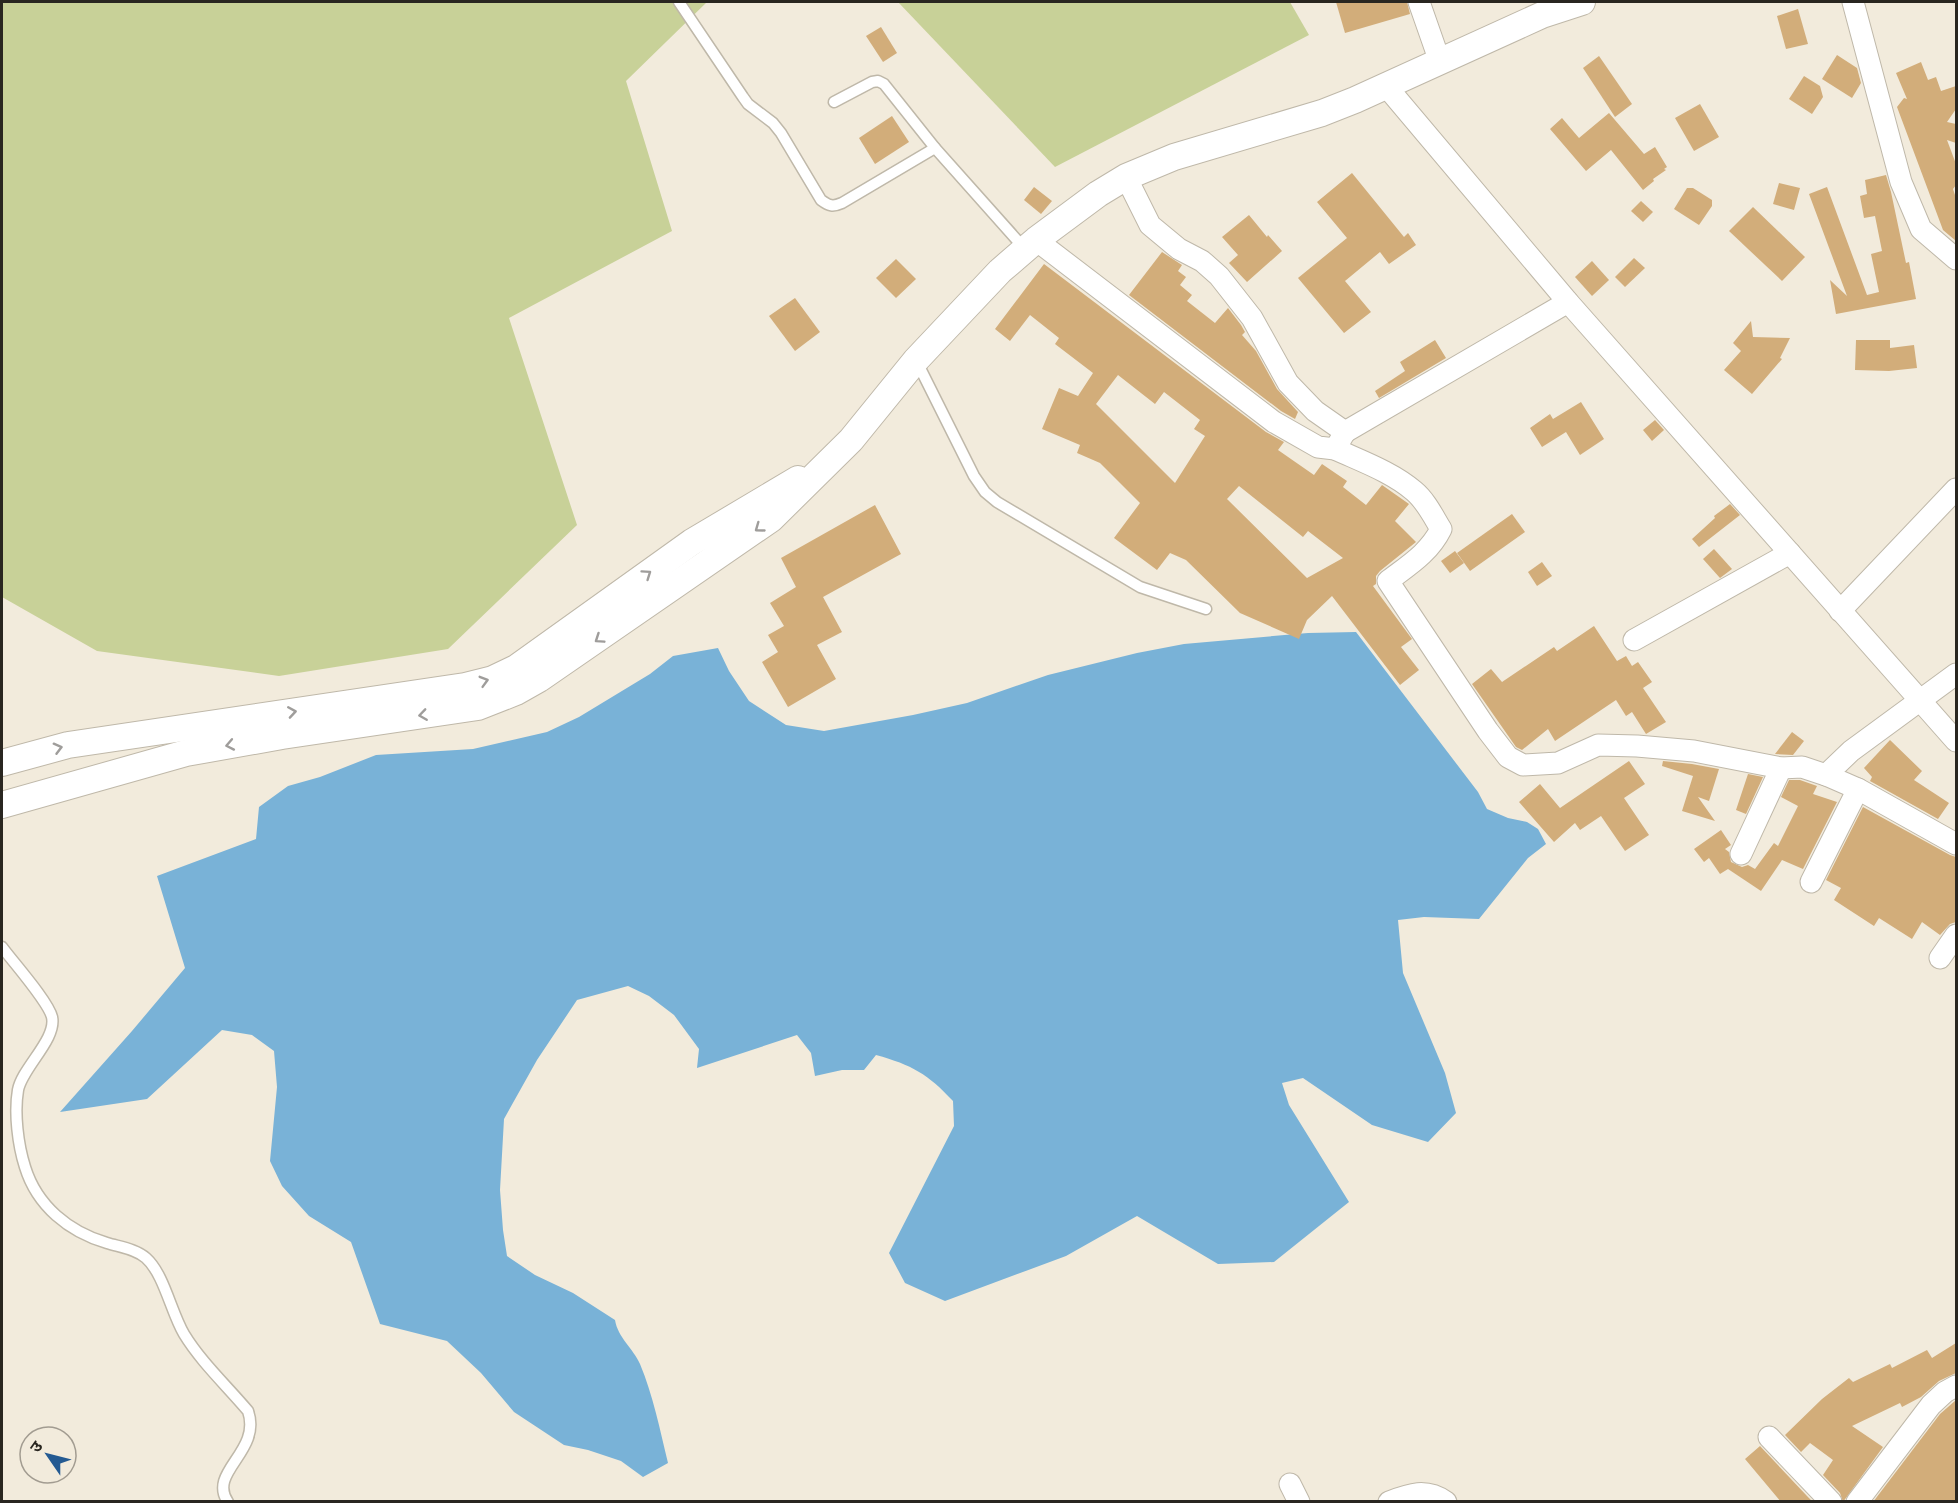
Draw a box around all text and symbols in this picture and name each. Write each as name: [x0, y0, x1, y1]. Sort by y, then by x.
one-way arrow: [755, 521, 766, 532]
one-way arrow: [640, 570, 651, 581]
one-way arrow: [594, 632, 605, 643]
one-way arrow: [479, 675, 489, 688]
one-way arrow: [287, 706, 297, 718]
one-way arrow: [418, 709, 428, 721]
one-way arrow: [226, 738, 236, 751]
one-way arrow: [52, 743, 63, 755]
north arrow: [18, 1425, 78, 1485]
text: उ: [26, 1437, 47, 1456]

